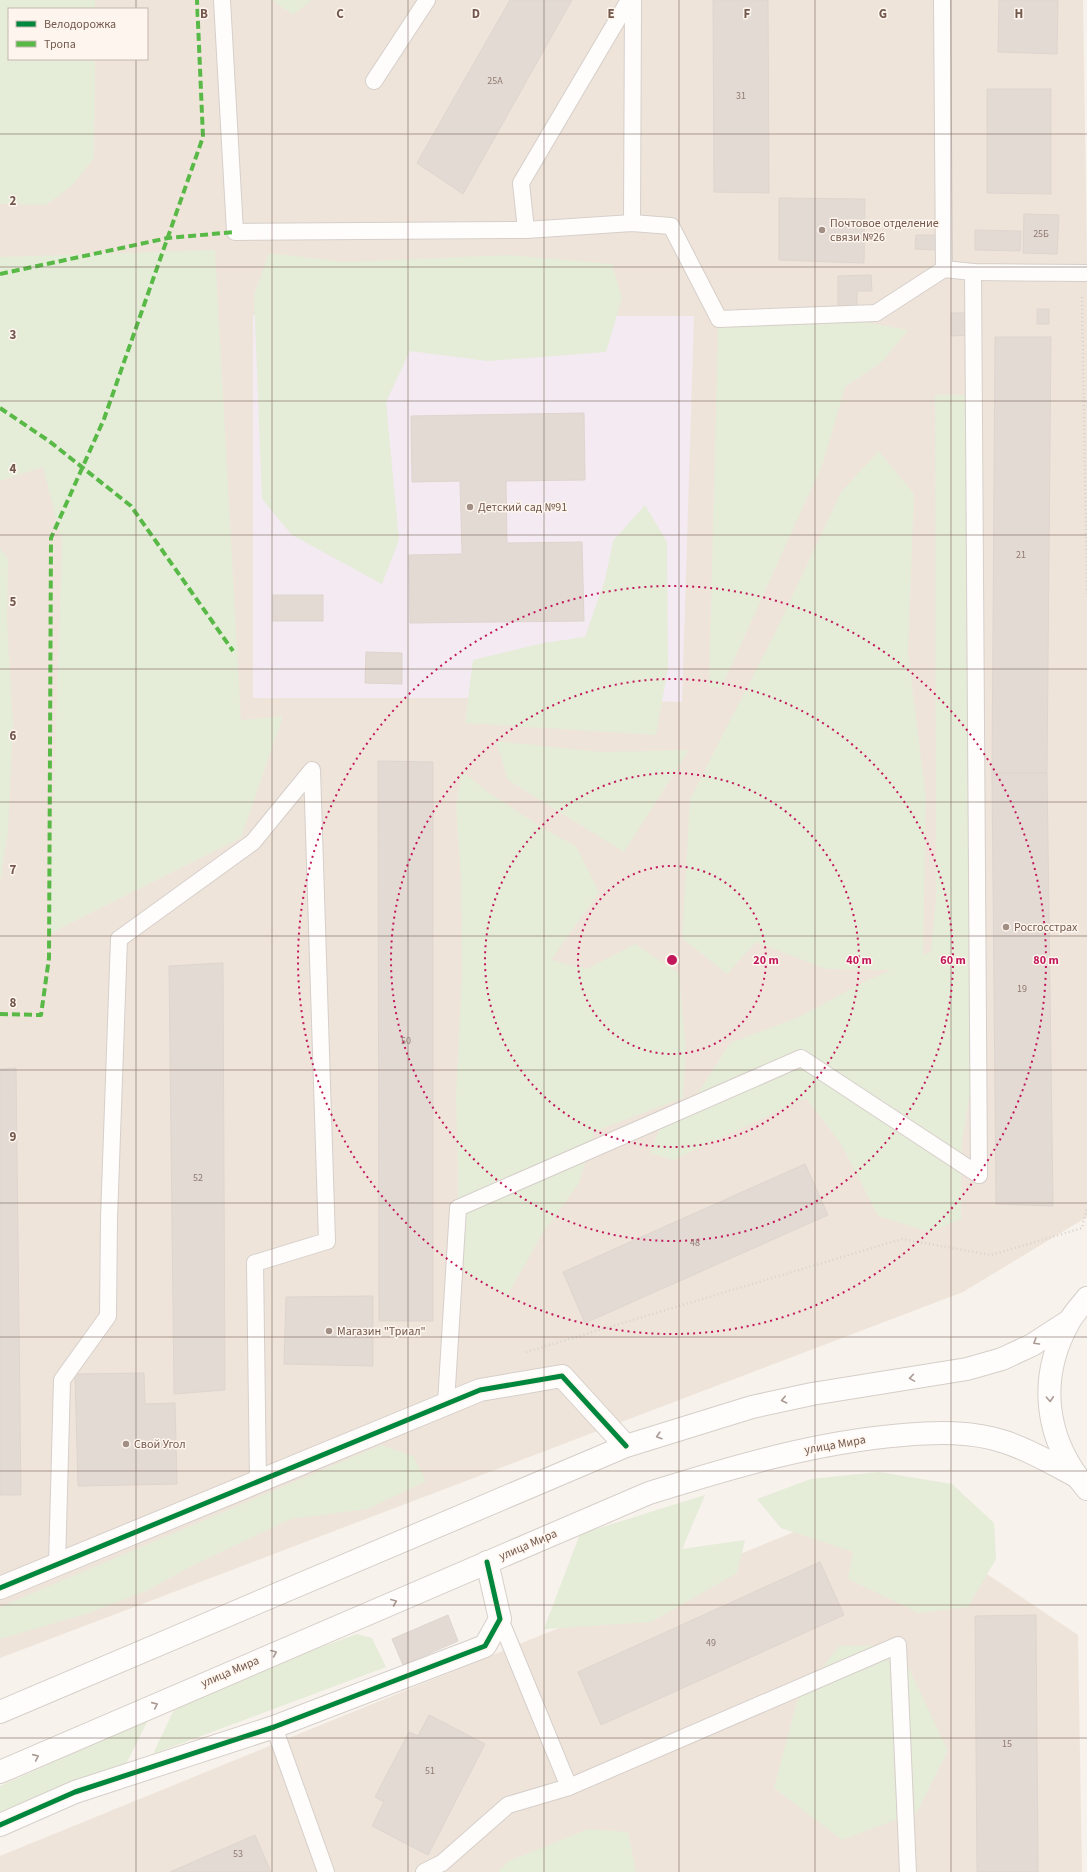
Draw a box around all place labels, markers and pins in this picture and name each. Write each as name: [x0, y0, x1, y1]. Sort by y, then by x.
place label: Почтовое отделение связи №26: [830, 215, 939, 246]
marker: Почтовое отделение связи №26: [817, 225, 827, 235]
place label: Детский сад №91: [478, 499, 567, 516]
marker: Детский сад №91: [465, 502, 475, 512]
place label: Росгосстрах: [1014, 919, 1078, 936]
marker: Росгосстрах: [1001, 922, 1011, 932]
centre of rings: [665, 953, 679, 967]
place label: Магазин "Триал": [337, 1323, 426, 1340]
marker: Магазин "Триал": [324, 1326, 334, 1336]
place label: Свой Угол: [134, 1436, 186, 1453]
marker: Свой Угол: [121, 1439, 131, 1449]

